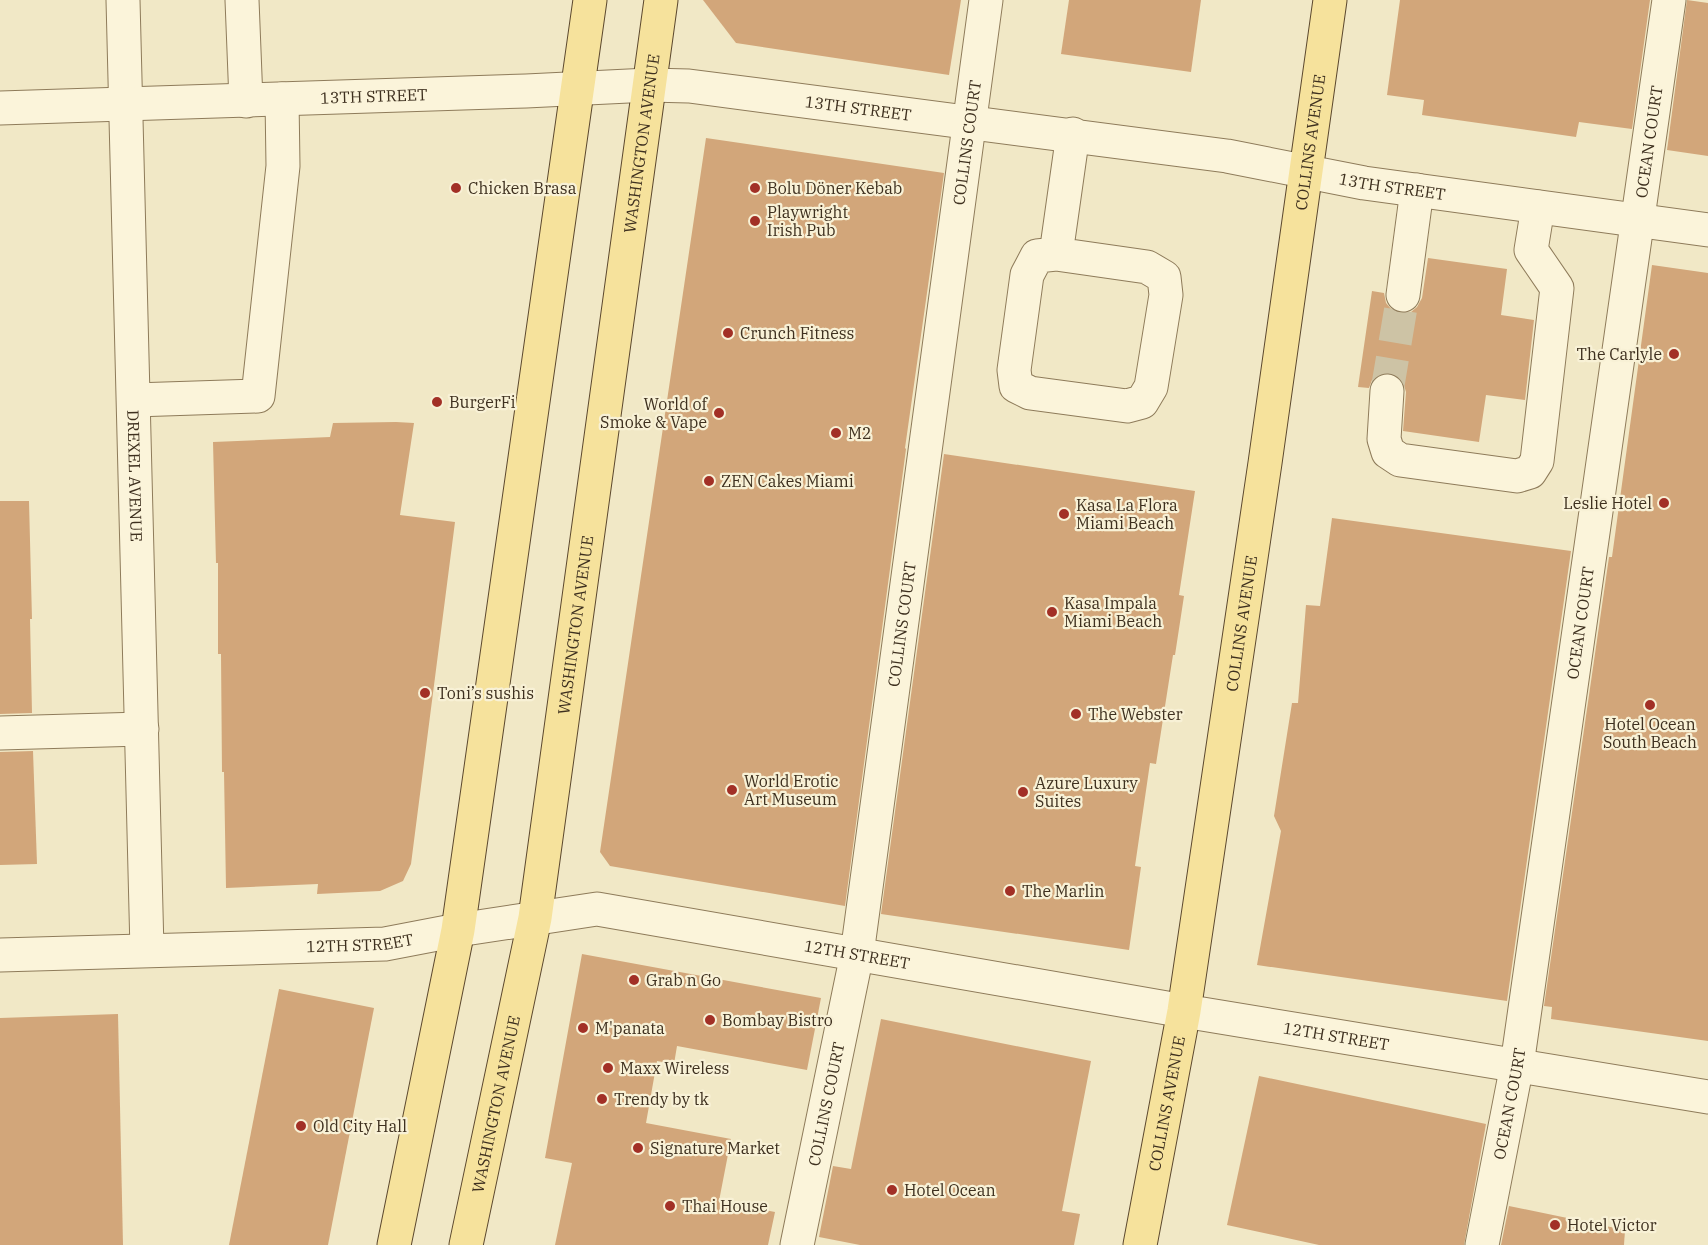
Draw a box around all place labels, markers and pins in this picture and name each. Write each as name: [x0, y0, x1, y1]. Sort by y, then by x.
place label: Chicken Brasa: [468, 178, 577, 198]
place label: Bolu Döner Kebab: [767, 178, 902, 198]
marker: Chicken Brasa: [449, 181, 463, 195]
marker: Bolu Döner Kebab: [748, 181, 762, 195]
place label: Playwright Irish Pub: [767, 202, 848, 240]
marker: Playwright Irish Pub: [748, 214, 762, 228]
place label: Crunch Fitness: [740, 323, 854, 343]
marker: Crunch Fitness: [721, 326, 735, 340]
place label: The Carlyle: [1577, 344, 1662, 364]
marker: The Carlyle: [1667, 347, 1681, 361]
place label: BurgerFi: [449, 392, 515, 412]
place label: World of Smoke & Vape: [600, 394, 709, 432]
marker: BurgerFi: [430, 395, 444, 409]
marker: World of Smoke & Vape: [712, 406, 726, 420]
place label: M2: [848, 423, 872, 443]
marker: M2: [829, 426, 843, 440]
place label: ZEN Cakes Miami: [721, 471, 854, 491]
marker: ZEN Cakes Miami: [702, 474, 716, 488]
place label: Leslie Hotel: [1563, 493, 1652, 513]
place label: Kasa La Flora Miami Beach: [1076, 495, 1178, 533]
marker: Leslie Hotel: [1657, 496, 1671, 510]
marker: Kasa La Flora Miami Beach: [1057, 507, 1071, 521]
place label: Kasa Impala Miami Beach: [1064, 593, 1162, 631]
marker: Kasa Impala Miami Beach: [1045, 605, 1059, 619]
place label: Toni’s sushis: [437, 683, 534, 703]
marker: Toni’s sushis: [418, 686, 432, 700]
marker: Hotel Ocean South Beach: [1643, 698, 1657, 712]
place label: The Webster: [1088, 704, 1183, 724]
marker: The Webster: [1069, 707, 1083, 721]
place label: Hotel Ocean South Beach: [1603, 714, 1697, 752]
place label: World Erotic Art Museum: [744, 771, 838, 809]
place label: Azure Luxury Suites: [1035, 773, 1138, 811]
marker: World Erotic Art Museum: [725, 783, 739, 797]
marker: Azure Luxury Suites: [1016, 785, 1030, 799]
place label: The Marlin: [1022, 881, 1105, 901]
marker: The Marlin: [1003, 884, 1017, 898]
place label: Grab n Go: [646, 970, 721, 990]
marker: Grab n Go: [627, 973, 641, 987]
place label: Bombay Bistro: [722, 1010, 833, 1030]
marker: Bombay Bistro: [703, 1013, 717, 1027]
place label: M'panata: [595, 1018, 665, 1038]
marker: M'panata: [576, 1021, 590, 1035]
place label: Maxx Wireless: [620, 1058, 729, 1078]
marker: Maxx Wireless: [601, 1061, 615, 1075]
place label: Trendy by tk: [614, 1089, 709, 1109]
marker: Trendy by tk: [595, 1092, 609, 1106]
place label: Old City Hall: [313, 1116, 407, 1136]
marker: Old City Hall: [294, 1119, 308, 1133]
place label: Signature Market: [650, 1138, 780, 1158]
marker: Signature Market: [631, 1141, 645, 1155]
place label: Hotel Ocean: [904, 1180, 996, 1200]
marker: Hotel Ocean: [885, 1183, 899, 1197]
place label: Thai House: [682, 1196, 768, 1216]
marker: Thai House: [663, 1199, 677, 1213]
place label: Hotel Victor: [1567, 1215, 1657, 1235]
marker: Hotel Victor: [1548, 1218, 1562, 1232]

